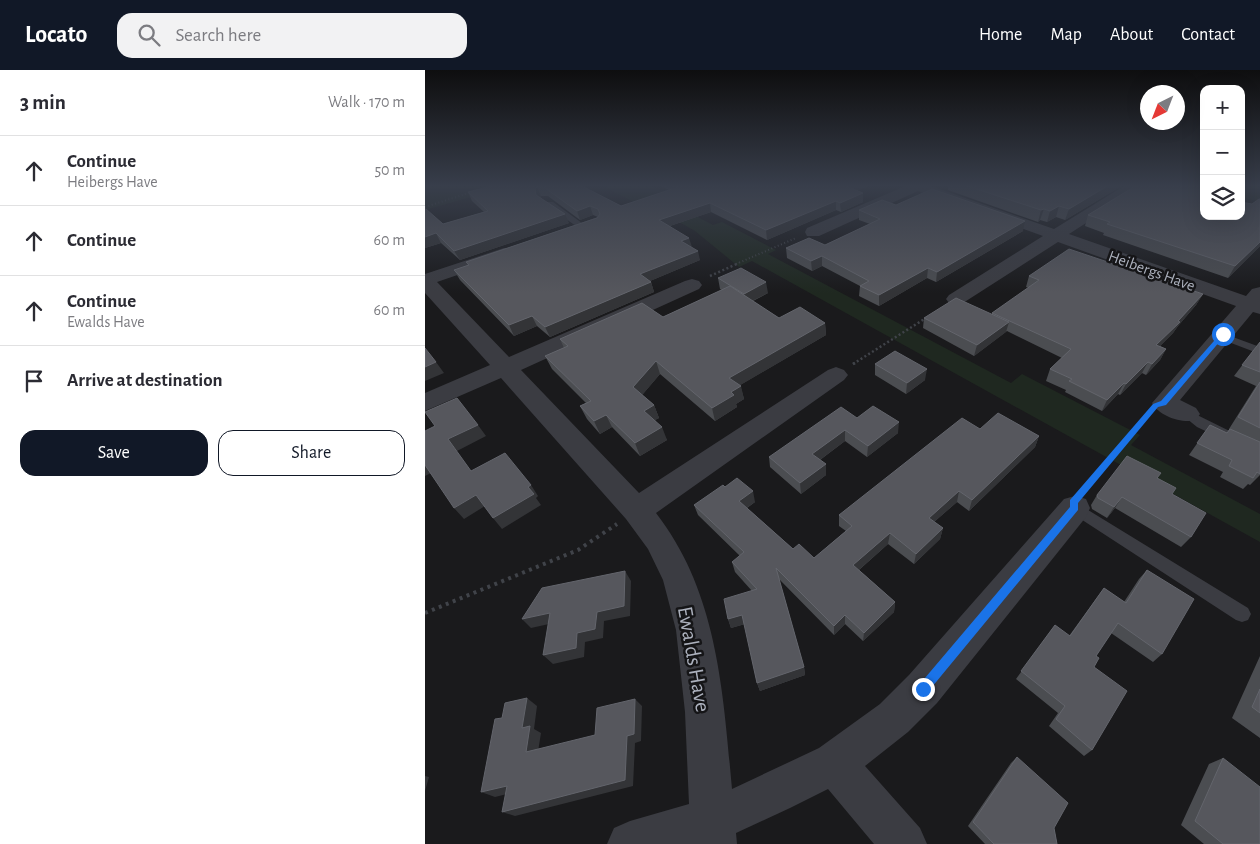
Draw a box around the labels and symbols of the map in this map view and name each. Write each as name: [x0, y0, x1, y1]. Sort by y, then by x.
north arrow: [1140, 85, 1185, 130]
street label: Heibergs Have: [1106, 248, 1197, 294]
route start: [1212, 323, 1235, 346]
street label: Ewalds Have: [674, 605, 714, 714]
route end: [912, 678, 935, 701]

